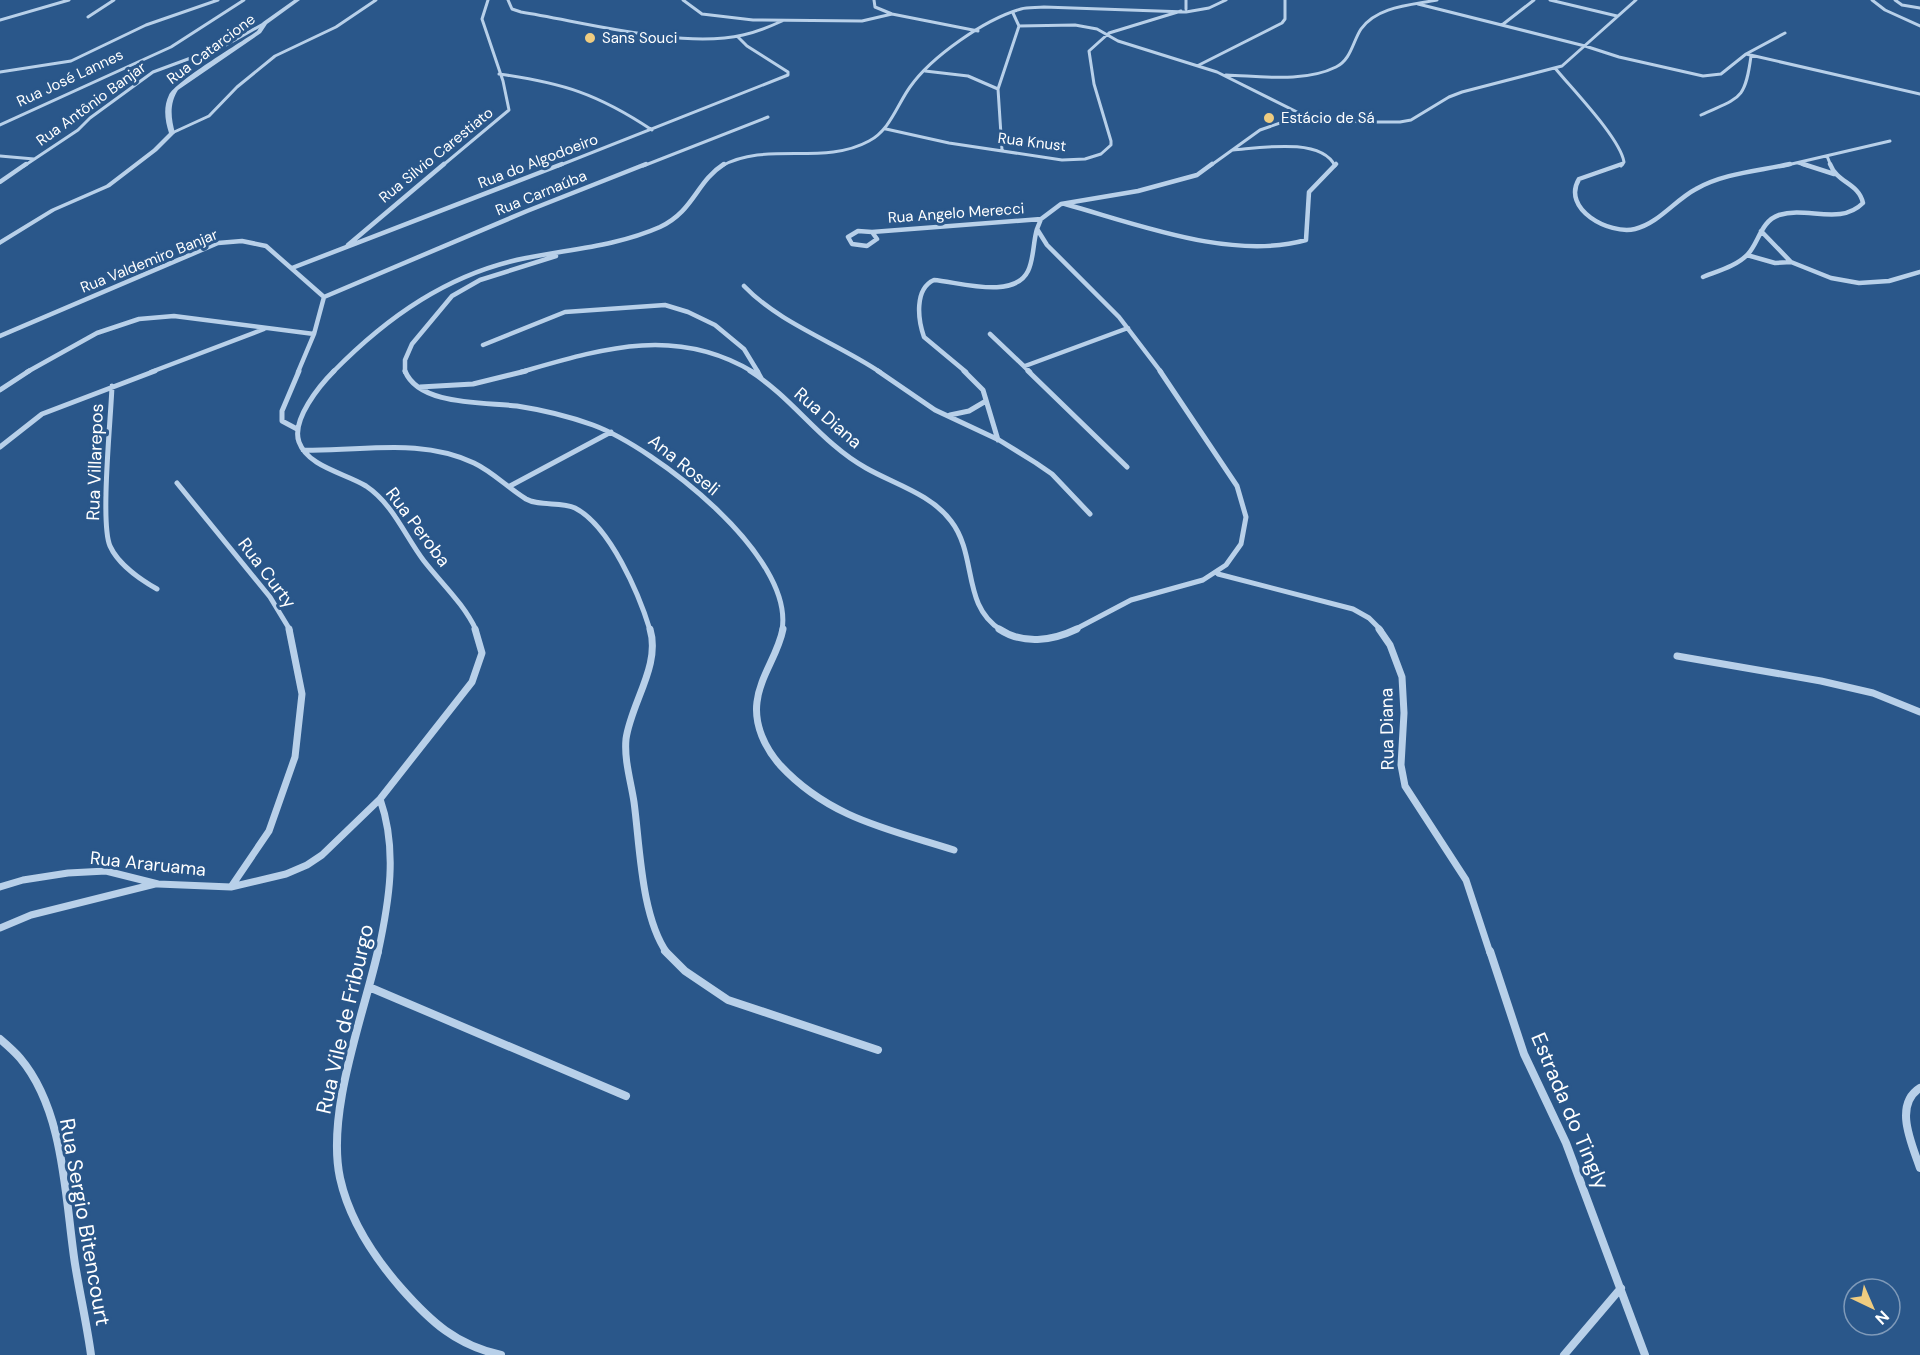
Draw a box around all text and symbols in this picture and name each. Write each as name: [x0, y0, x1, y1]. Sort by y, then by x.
street label: Rua Catarcione: [163, 9, 259, 89]
place label: Sans Souci: [602, 28, 677, 48]
marker: Sans Souci: [583, 31, 597, 45]
street label: Rua José Lannes: [13, 45, 127, 111]
street label: Rua Antônio Banjar: [32, 57, 150, 151]
street label: Rua Silvio Carestiato: [375, 103, 497, 207]
place label: Estácio de Sá: [1281, 108, 1375, 128]
marker: Estácio de Sá: [1262, 111, 1276, 125]
street label: Rua Knust: [997, 128, 1067, 156]
street label: Rua do Algodoeiro: [475, 129, 601, 193]
street label: Rua Carnaúba: [492, 166, 590, 220]
street label: Rua Angelo Merecci: [887, 198, 1025, 228]
street label: Rua Valdemiro Banjar: [77, 224, 221, 298]
street label: Rua Diana: [789, 382, 867, 454]
street label: Rua Villarepos: [81, 403, 109, 521]
street label: Ana Roseli: [643, 429, 725, 501]
street label: Rua Peroba: [380, 482, 456, 572]
street label: Rua Curty: [233, 533, 301, 613]
street label: Rua Diana: [1374, 688, 1400, 770]
street label: Rua Araruama: [89, 846, 207, 882]
street label: Rua Vile de Friburgo: [310, 921, 380, 1117]
street label: Estrada do Tingly: [1524, 1028, 1616, 1194]
street label: Rua Sergio Bitencourt: [53, 1116, 117, 1328]
north arrow: [1842, 1277, 1902, 1337]
text: N: [1871, 1306, 1894, 1329]

